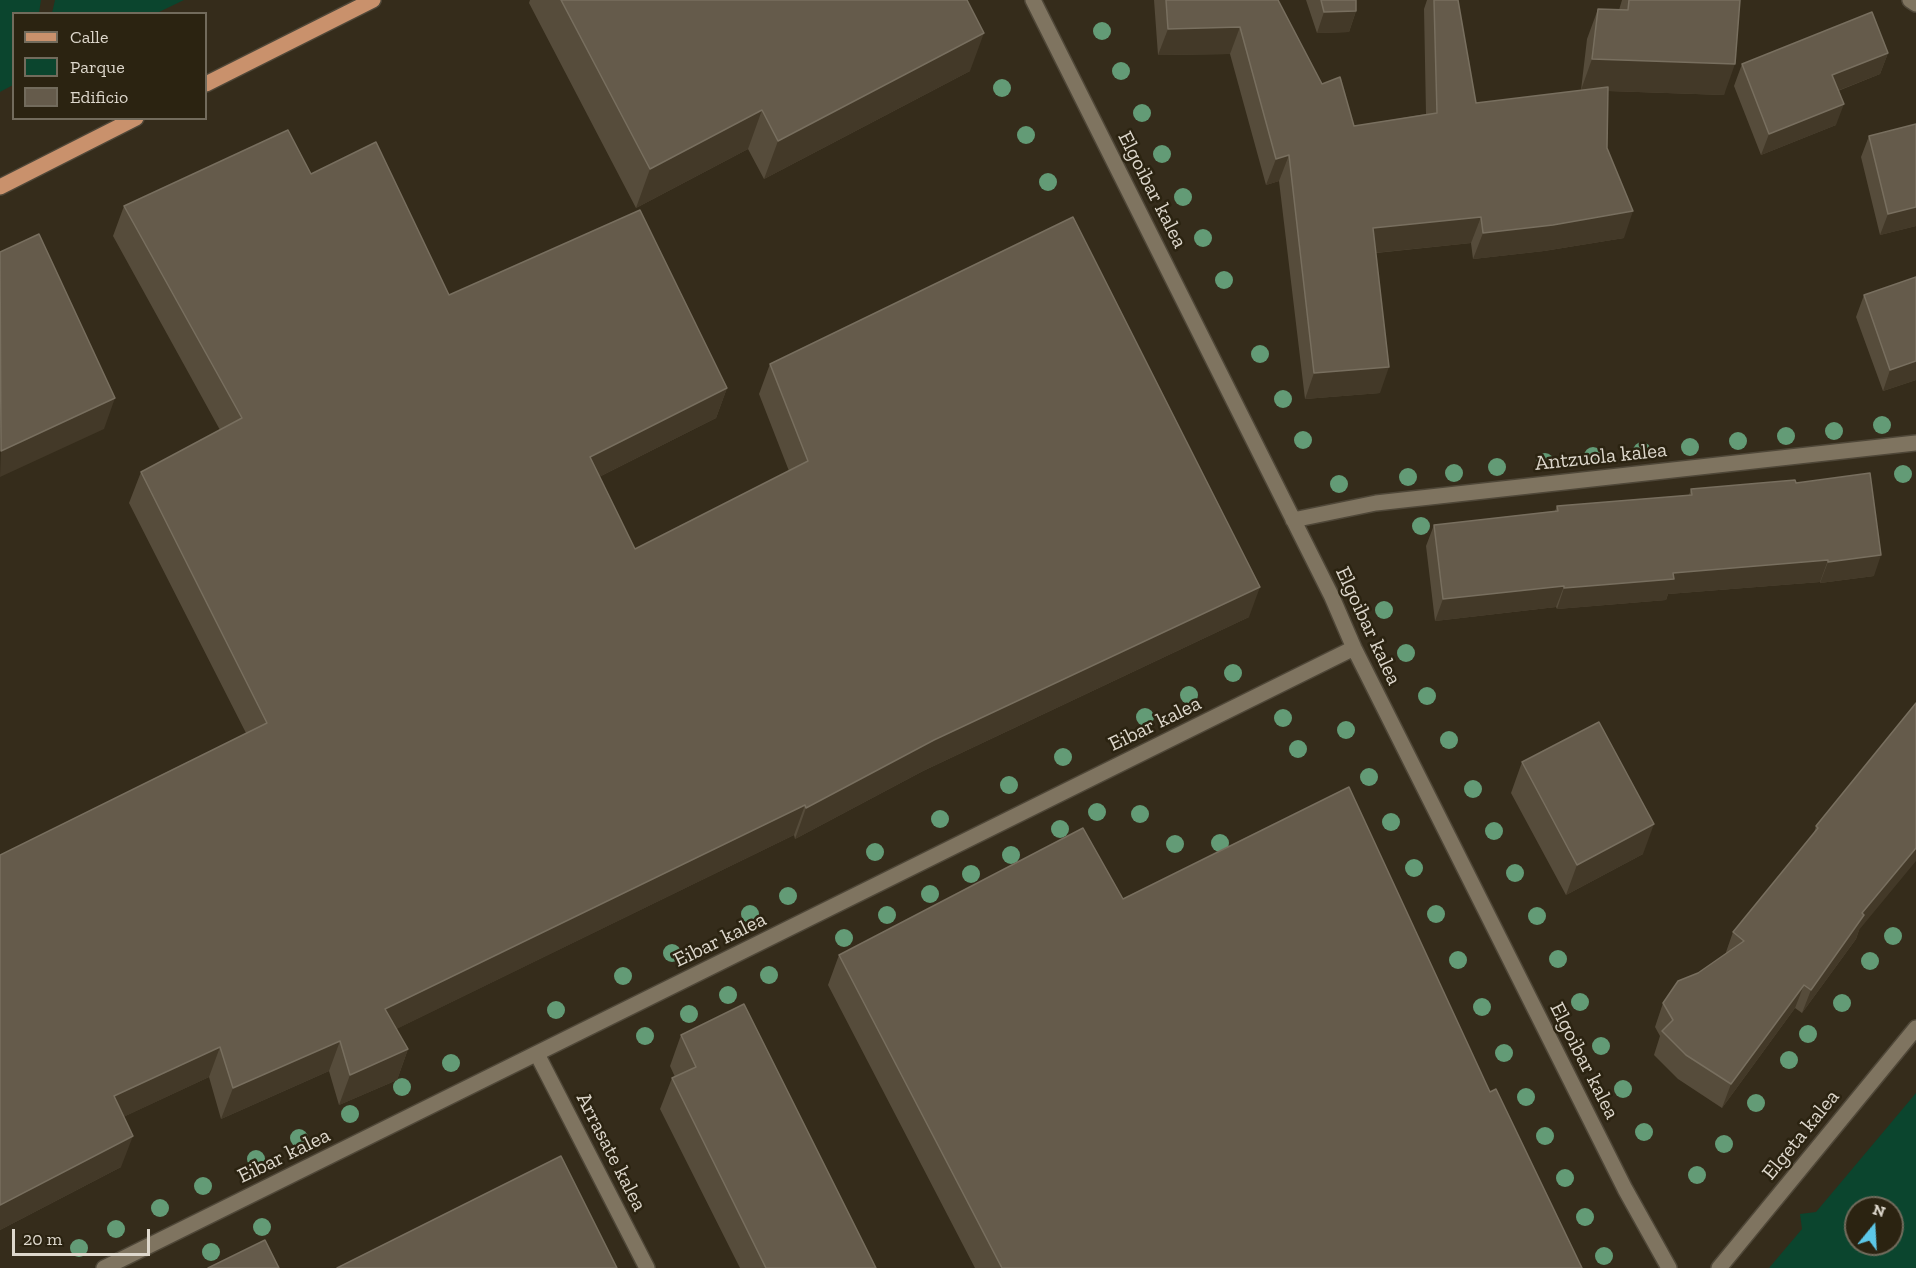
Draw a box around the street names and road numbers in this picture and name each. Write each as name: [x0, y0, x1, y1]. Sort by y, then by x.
street label: Elgoibar kalea: [1112, 127, 1192, 253]
street label: Antzuola kalea: [1534, 438, 1668, 476]
street label: Elgoibar kalea: [1330, 563, 1406, 689]
street label: Eibar kalea: [1105, 691, 1205, 757]
street label: Eibar kalea: [670, 907, 770, 973]
street label: Elgoibar kalea: [1544, 998, 1624, 1124]
street label: Elgeta kalea: [1757, 1085, 1845, 1185]
street label: Arrasate kalea: [570, 1088, 652, 1216]
street label: Eibar kalea: [234, 1123, 334, 1189]

